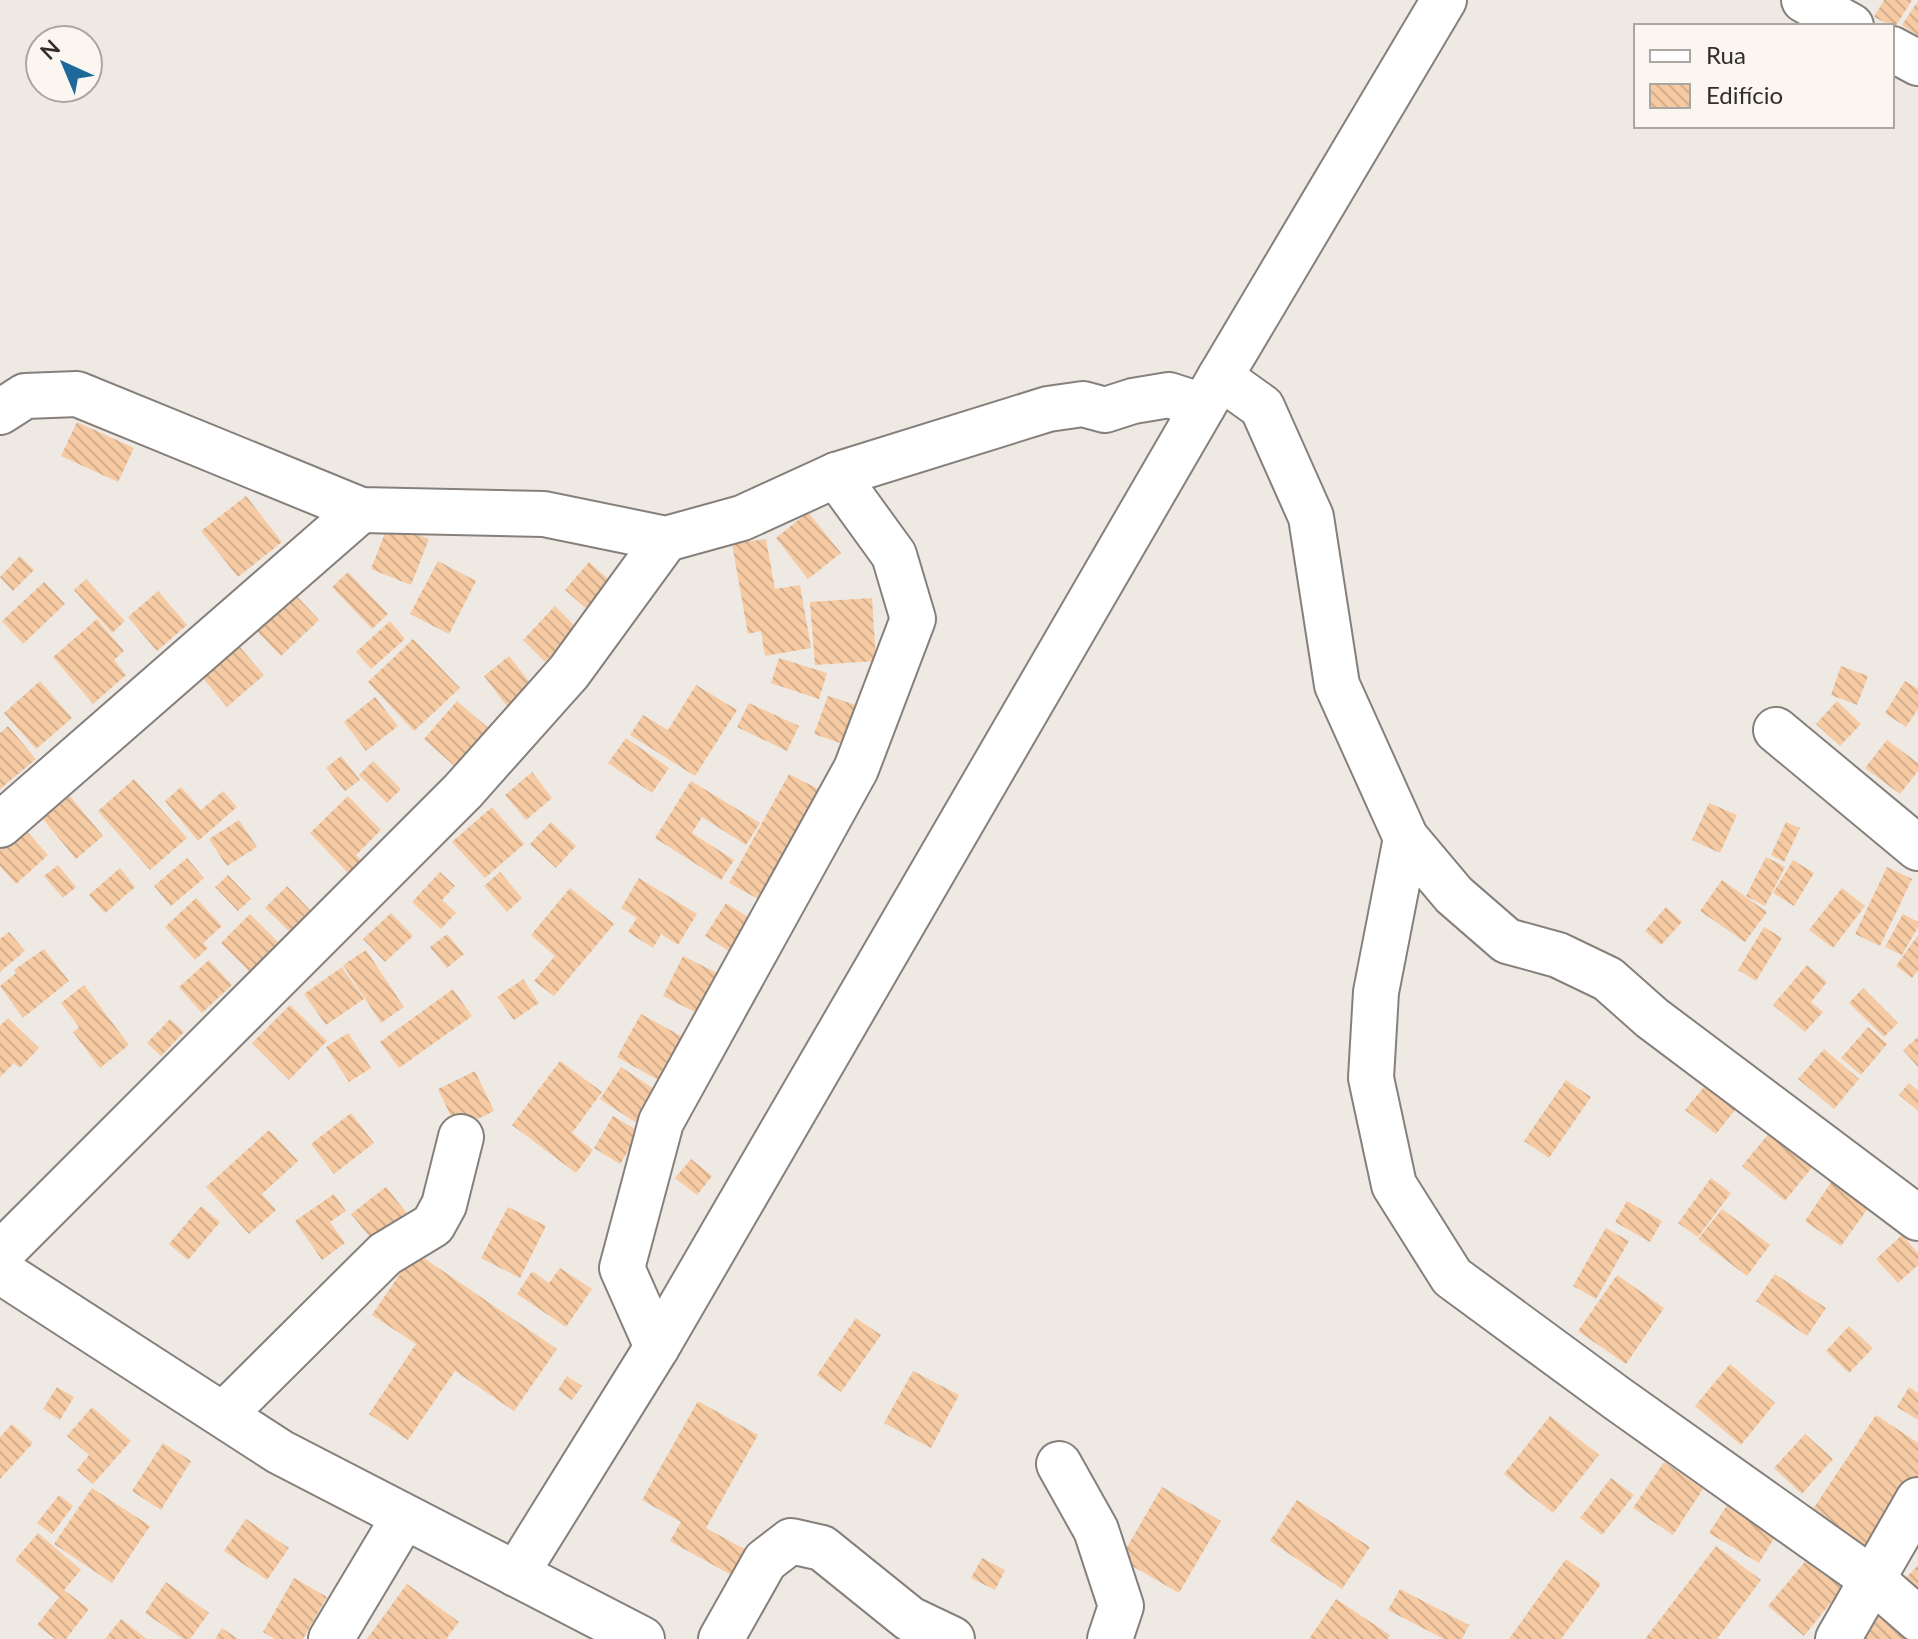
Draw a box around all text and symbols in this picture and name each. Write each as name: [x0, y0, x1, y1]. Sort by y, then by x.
north arrow: [24, 24, 104, 104]
legend: [1634, 24, 1894, 128]
text: N: [34, 34, 65, 65]
text: Rua: [1706, 40, 1746, 69]
text: Edifício: [1706, 80, 1783, 109]

